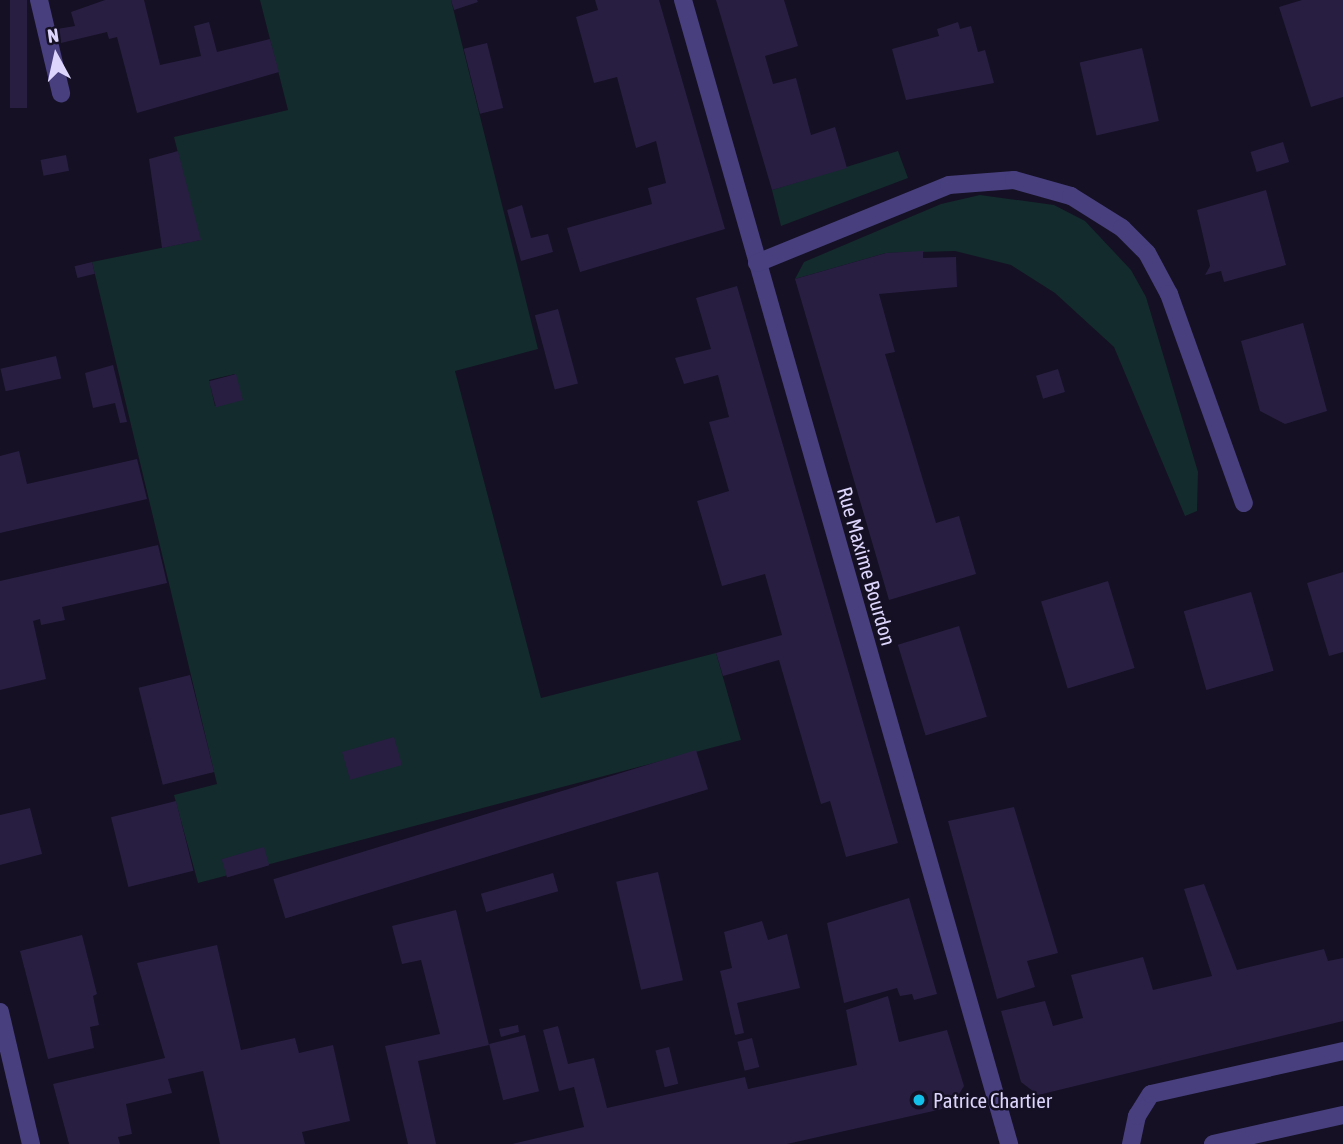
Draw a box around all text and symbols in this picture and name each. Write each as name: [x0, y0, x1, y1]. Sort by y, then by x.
north arrow: [21, 21, 91, 91]
text: N: [46, 24, 60, 47]
street label: Rue Maxime Bourdon: [832, 484, 902, 648]
place label: Patrice Chartier: [933, 1087, 1052, 1113]
marker: Patrice Chartier: [911, 1092, 927, 1108]

